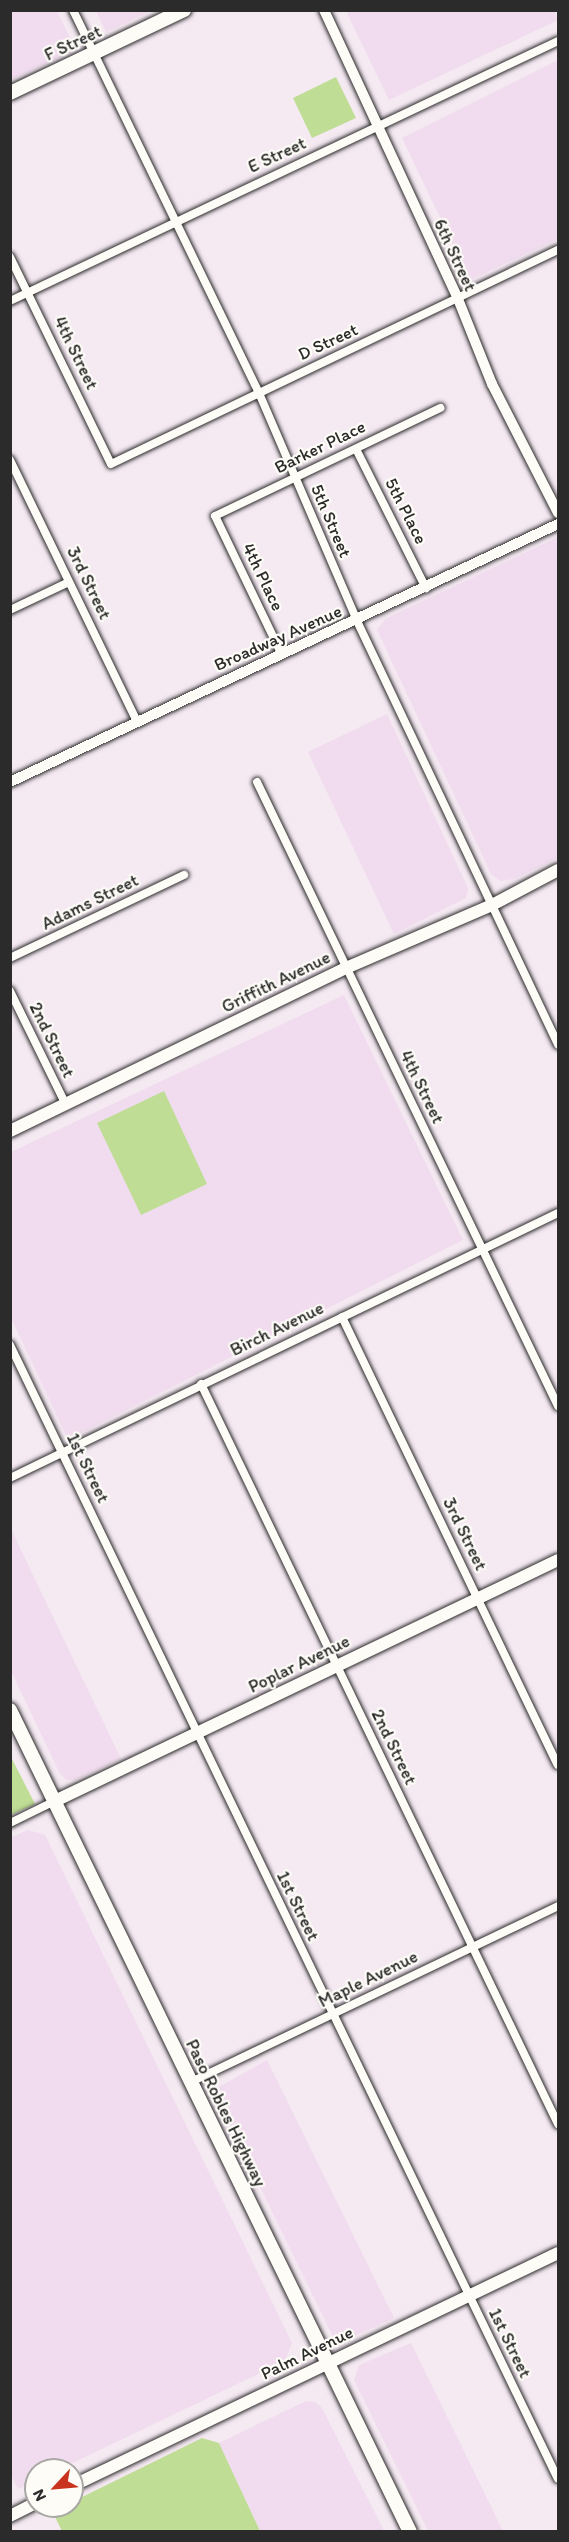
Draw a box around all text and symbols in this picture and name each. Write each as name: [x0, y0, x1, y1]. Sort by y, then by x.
street label: F Street: [41, 20, 105, 66]
street label: E Street: [245, 132, 309, 178]
street label: 6th Street: [429, 215, 481, 295]
street label: 4th Street: [49, 313, 103, 393]
street label: D Street: [295, 319, 361, 365]
street label: Barker Place: [271, 416, 369, 478]
street label: 5th Place: [380, 474, 432, 548]
street label: 5th Street: [306, 481, 356, 561]
street label: 4th Place: [237, 540, 289, 614]
street label: 3rd Street: [62, 543, 116, 623]
street label: Broadway Avenue: [211, 600, 345, 676]
street label: Adams Street: [38, 869, 142, 935]
street label: Griffith Avenue: [218, 946, 334, 1018]
street label: 2nd Street: [25, 999, 79, 1081]
street label: 4th Street: [395, 1047, 449, 1127]
street label: Birch Avenue: [227, 1297, 327, 1361]
street label: 1st Street: [62, 1430, 114, 1506]
street label: 3rd Street: [438, 1494, 492, 1574]
street label: Poplar Avenue: [245, 1630, 353, 1698]
street label: 2nd Street: [367, 1706, 421, 1788]
street label: 1st Street: [272, 1868, 324, 1944]
street label: Maple Avenue: [315, 1946, 421, 2012]
street label: Paso Robles Highway: [181, 2036, 271, 2190]
street label: 1st Street: [484, 2305, 536, 2381]
street label: Palm Avenue: [258, 2322, 356, 2384]
north arrow: [24, 2458, 84, 2518]
text: N: [28, 2486, 50, 2504]

